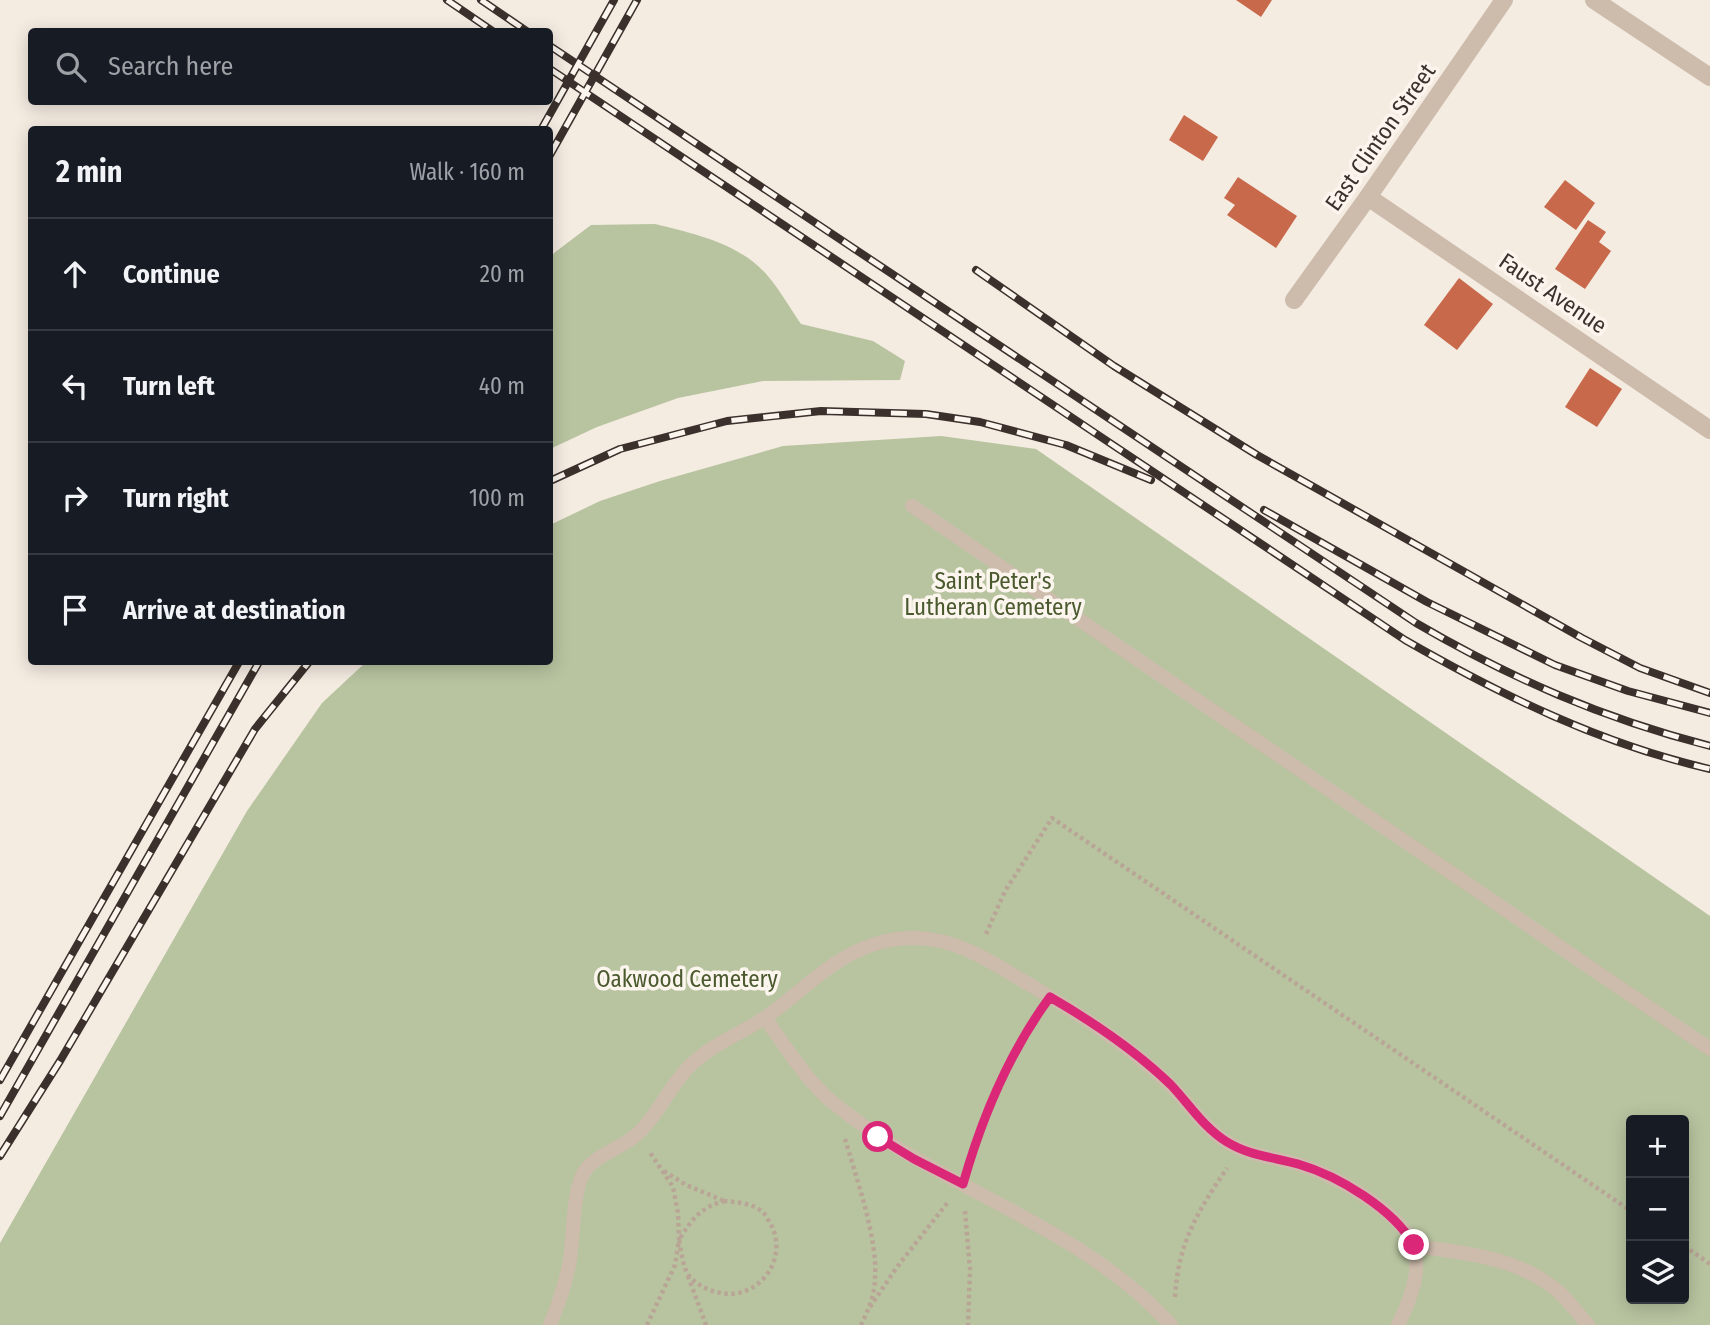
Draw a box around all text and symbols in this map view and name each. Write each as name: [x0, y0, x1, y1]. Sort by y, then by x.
search box: [28, 28, 553, 105]
icon: search: [52, 48, 90, 86]
text: Search here: [108, 51, 233, 82]
street label: East Clinton Street: [1319, 58, 1441, 216]
text: 2 min: [56, 154, 123, 190]
text: Walk · 160 m: [409, 158, 525, 186]
street label: Faust Avenue: [1494, 247, 1612, 339]
icon: ahead: [56, 255, 94, 293]
text: Continue: [123, 259, 220, 290]
text: 20 m: [480, 260, 525, 288]
icon: left: [56, 367, 94, 405]
text: Turn left: [123, 371, 215, 402]
text: 40 m: [479, 372, 525, 400]
icon: right: [56, 479, 94, 517]
text: Turn right: [123, 483, 229, 514]
text: 100 m: [469, 484, 525, 512]
park label: Saint Peter's Lutheran Cemetery: [904, 567, 1082, 621]
icon: arrive: [56, 591, 94, 629]
text: Arrive at destination: [123, 595, 346, 626]
park label: Oakwood Cemetery: [596, 965, 779, 993]
map controls: [1626, 1115, 1689, 1304]
button: +: [1626, 1115, 1689, 1178]
route start: [862, 1121, 893, 1152]
button: −: [1626, 1178, 1689, 1241]
route end: [1398, 1229, 1429, 1260]
button: layers: [1626, 1241, 1689, 1304]

